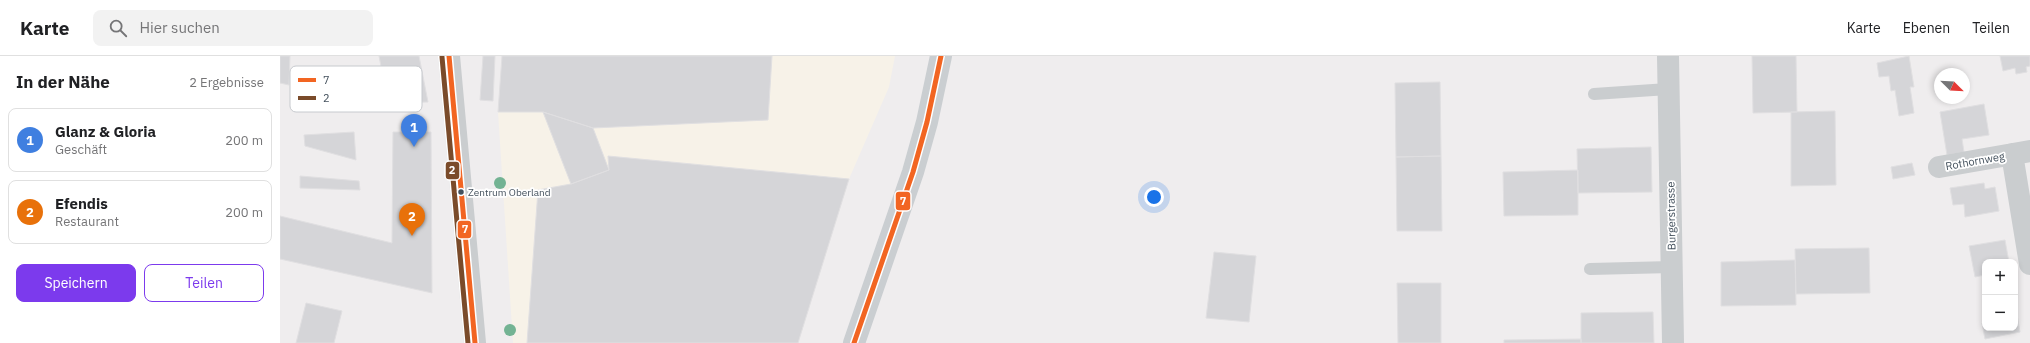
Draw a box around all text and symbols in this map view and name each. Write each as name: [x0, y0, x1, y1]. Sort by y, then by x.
search box: [93, 10, 373, 46]
text: Karte: [20, 16, 69, 40]
icon: search: [107, 17, 129, 39]
text: Hier suchen: [139, 18, 220, 37]
text: Karte: [1847, 19, 1881, 37]
text: Ebenen: [1903, 19, 1950, 37]
text: Teilen: [1972, 19, 2010, 37]
legend: [290, 66, 422, 112]
north arrow: [1934, 68, 1970, 104]
text: In der Nähe: [16, 71, 110, 93]
text: 7: [323, 73, 330, 87]
text: 2 Ergebnisse: [189, 74, 264, 91]
text: 2: [323, 91, 330, 105]
pin: 1: [401, 114, 427, 147]
text: Glanz & Gloria: [55, 122, 156, 141]
text: 1: [26, 132, 34, 149]
text: 200 m: [225, 132, 263, 149]
text: Geschäft: [55, 141, 107, 158]
street label: Rothornweg: [1944, 149, 2006, 173]
line badge: 2: [445, 161, 460, 180]
text: 2: [449, 163, 456, 177]
street label: Burgerstrasse: [1663, 182, 1679, 250]
place label: Zentrum Oberland: [468, 186, 550, 199]
marker: Zentrum Oberland: [456, 187, 466, 197]
your location: [1144, 187, 1164, 207]
line badge: 7: [895, 191, 911, 211]
text: Efendis: [55, 194, 108, 213]
text: 7: [900, 194, 907, 208]
pin: 2: [399, 203, 425, 236]
text: 2: [26, 204, 34, 221]
text: 200 m: [225, 204, 263, 221]
text: Restaurant: [55, 213, 119, 230]
line badge: 7: [457, 220, 472, 239]
text: 7: [462, 222, 469, 236]
map controls: [1982, 259, 2018, 331]
button: +: [1982, 259, 2018, 295]
button: Speichern: [16, 264, 136, 302]
button: Teilen: [144, 264, 264, 302]
button: −: [1982, 295, 2018, 331]

